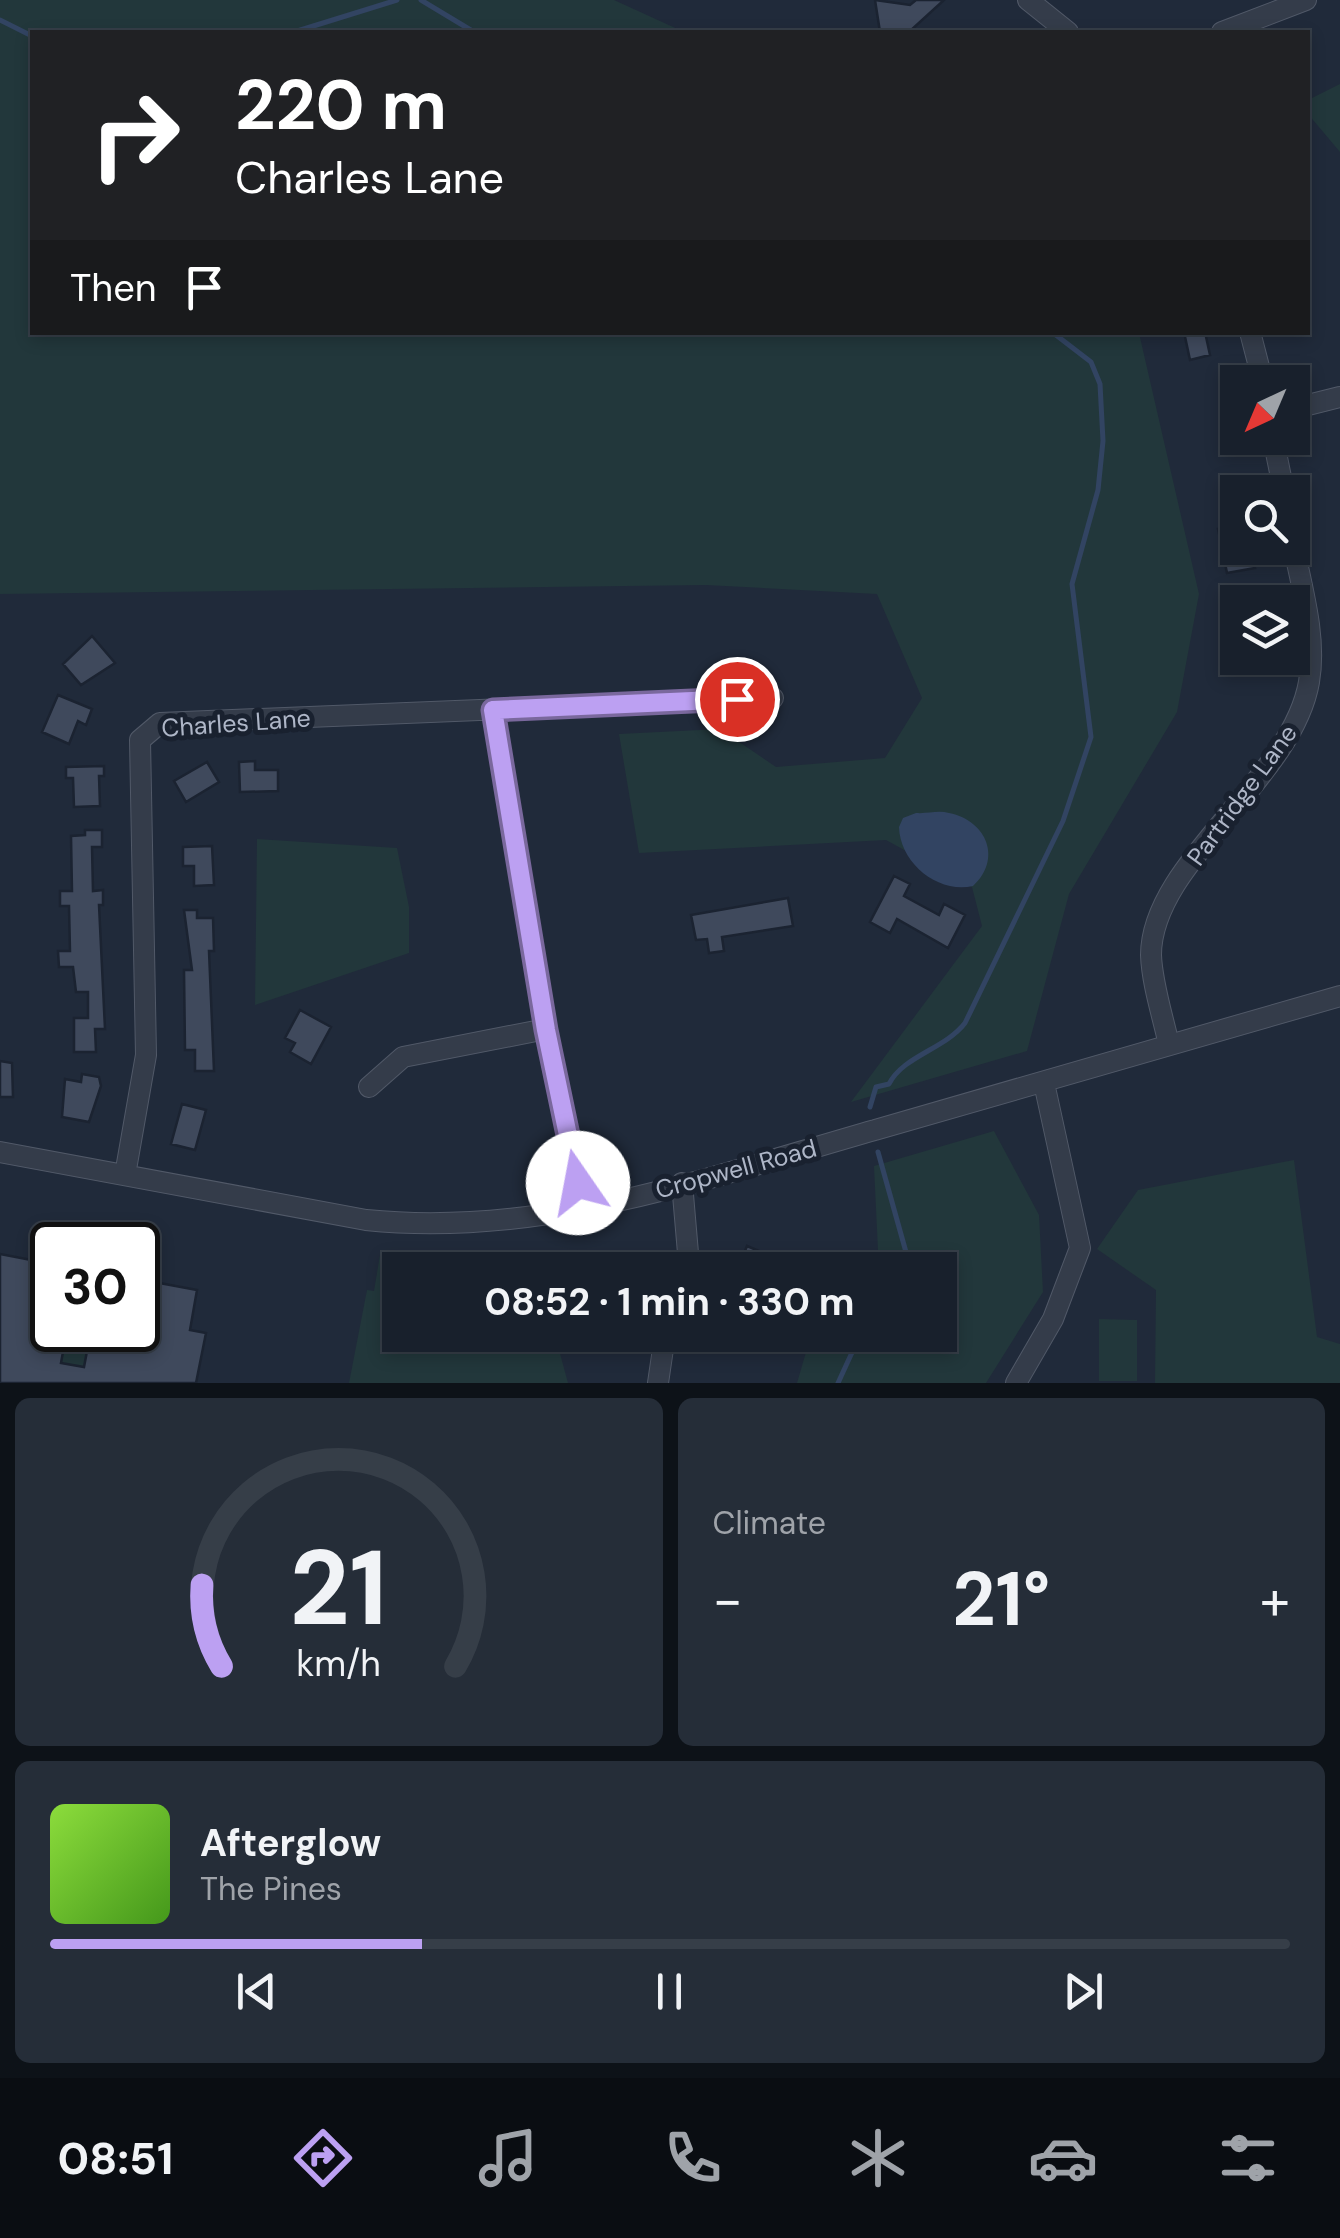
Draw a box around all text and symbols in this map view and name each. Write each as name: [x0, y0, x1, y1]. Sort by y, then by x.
text: 220 m: [235, 60, 447, 151]
icon: right: [70, 70, 200, 200]
text: Charles Lane: [235, 148, 504, 207]
icon: arrive: [177, 260, 232, 315]
text: Then: [70, 263, 157, 313]
north arrow: [1220, 365, 1310, 455]
map controls: [1220, 365, 1310, 675]
button: search: [1220, 475, 1310, 565]
button: layers: [1220, 585, 1310, 675]
pin: [695, 657, 780, 742]
icon: arrive: [710, 672, 765, 727]
street label: Charles Lane: [160, 701, 312, 745]
street label: Partridge Lane: [1180, 718, 1304, 872]
position arrow: [526, 1131, 630, 1235]
street label: Cropwell Road: [652, 1132, 820, 1206]
speed limit sign: 30: [30, 1222, 160, 1352]
text: 08:52 · 1 min · 330 m: [484, 1277, 855, 1327]
text: Climate: [713, 1502, 826, 1544]
text: 21: [290, 1521, 388, 1656]
text: 21°: [952, 1551, 1050, 1648]
text: −: [713, 1564, 743, 1636]
text: +: [1260, 1564, 1290, 1636]
text: km/h: [297, 1641, 381, 1687]
text: Afterglow: [200, 1818, 381, 1868]
text: The Pines: [200, 1868, 342, 1910]
icon: previous: [229, 1964, 284, 2019]
icon: pause: [642, 1964, 697, 2019]
icon: next: [1056, 1964, 1111, 2019]
icon: directions: [288, 2123, 358, 2193]
icon: music: [473, 2123, 543, 2193]
icon: phone: [658, 2123, 728, 2193]
icon: climate: [843, 2123, 913, 2193]
icon: car: [1028, 2123, 1098, 2193]
icon: filters: [1213, 2123, 1283, 2193]
text: 08:51: [57, 2129, 173, 2188]

